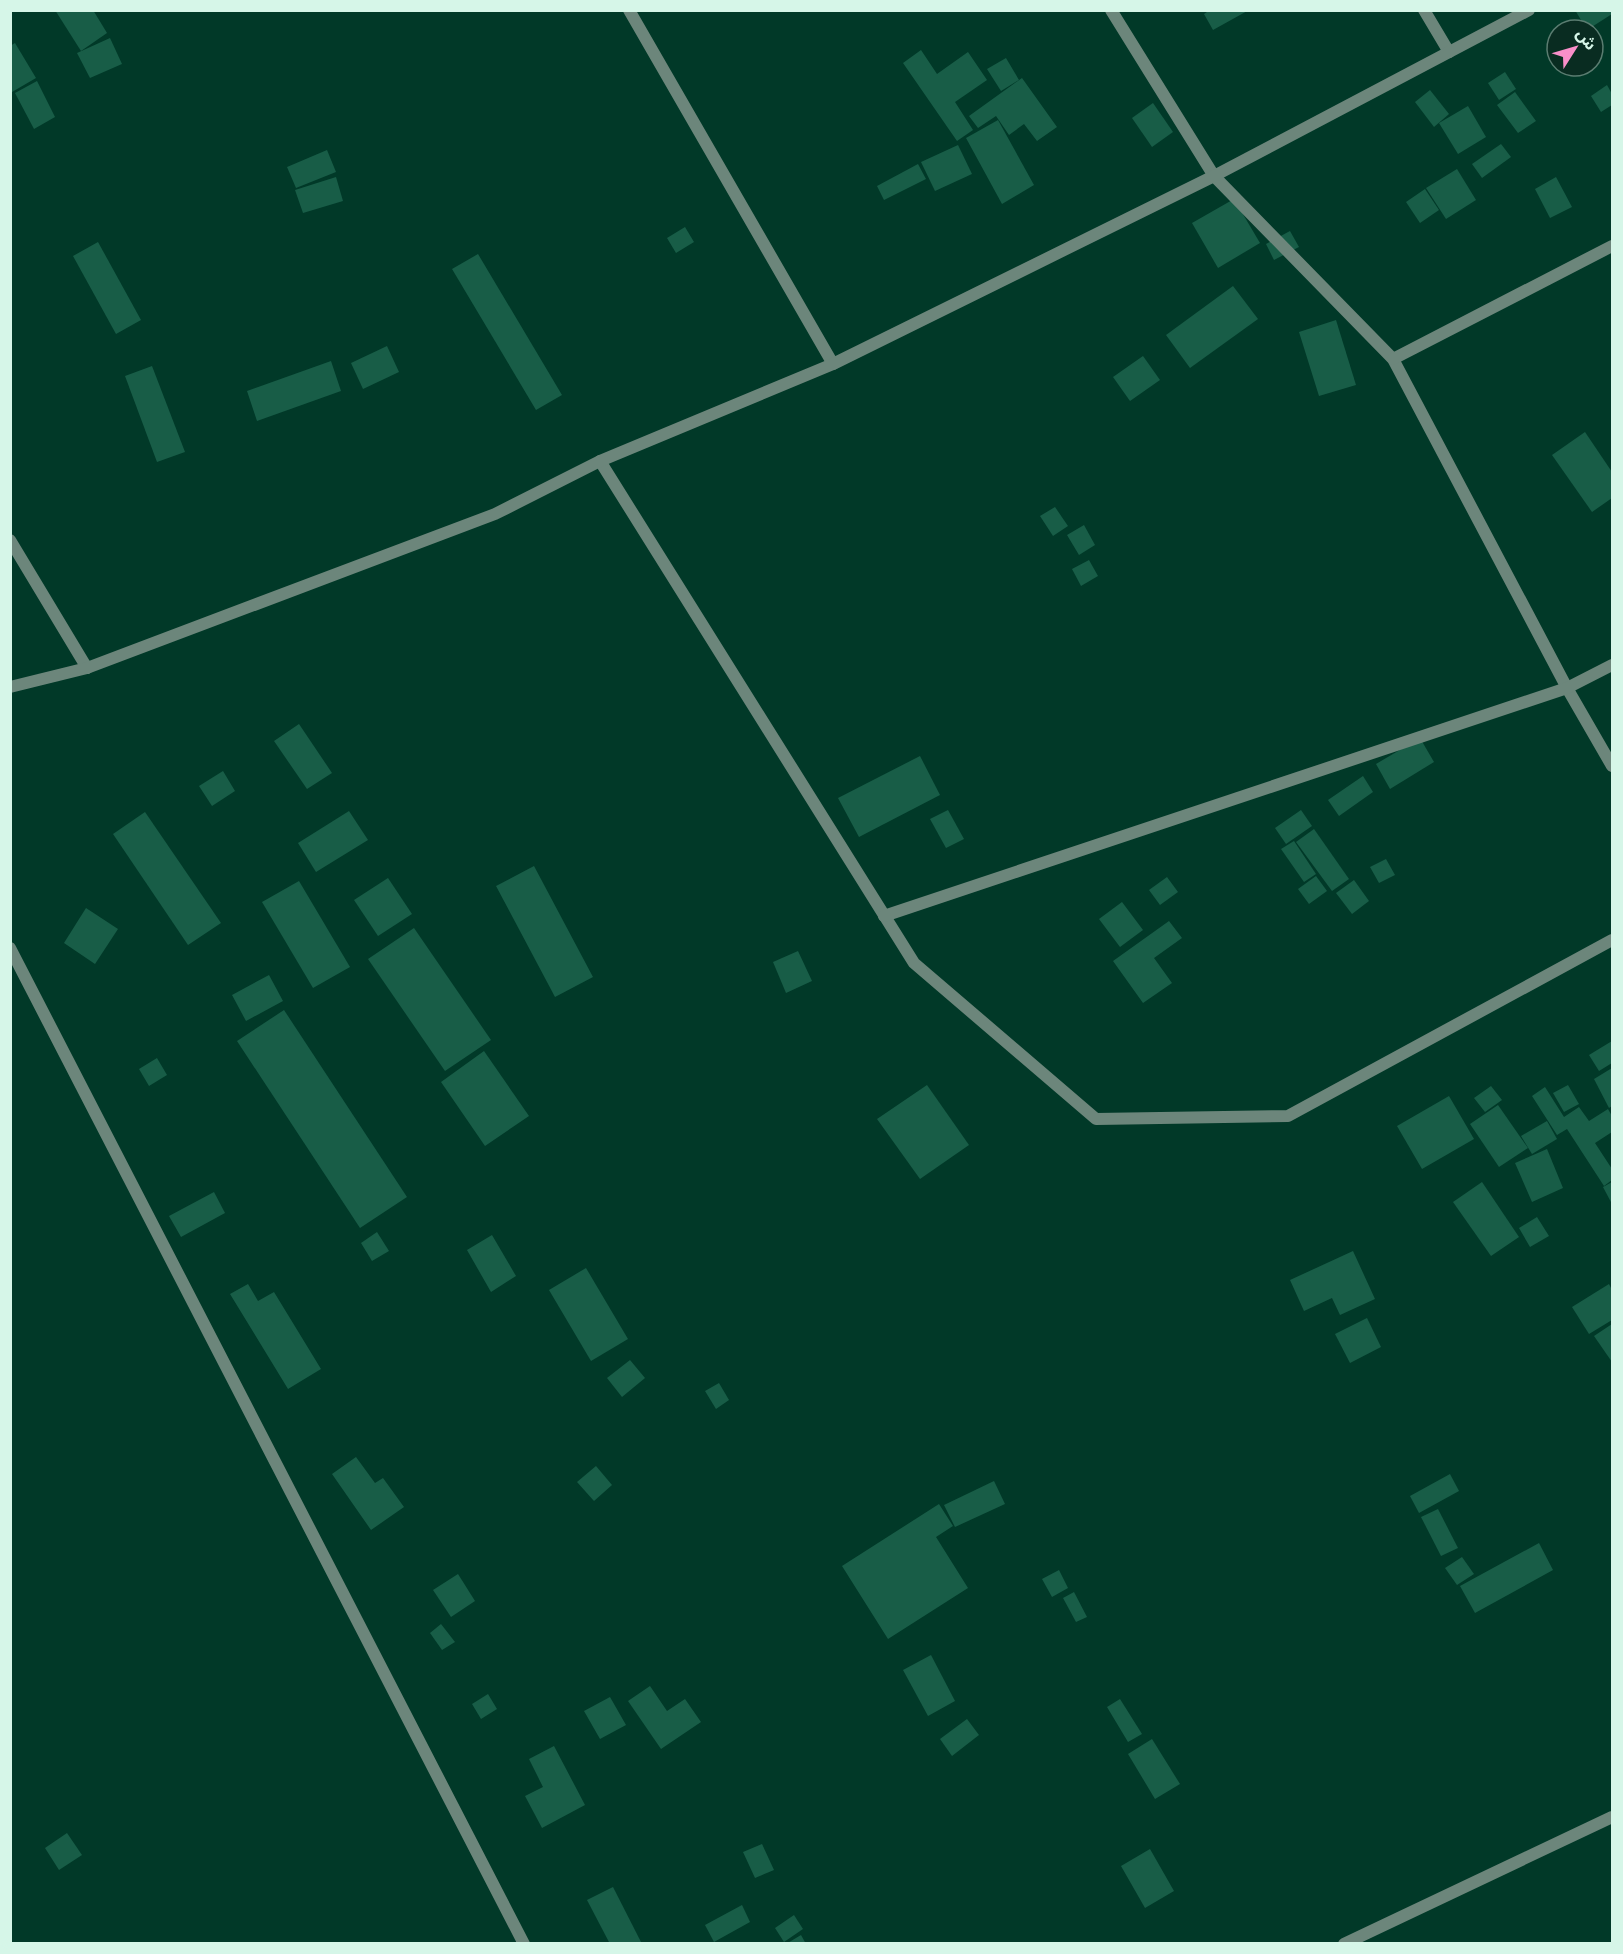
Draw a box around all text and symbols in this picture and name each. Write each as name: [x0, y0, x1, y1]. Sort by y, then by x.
north arrow: [1545, 18, 1605, 78]
text: ش: [1572, 24, 1602, 54]

